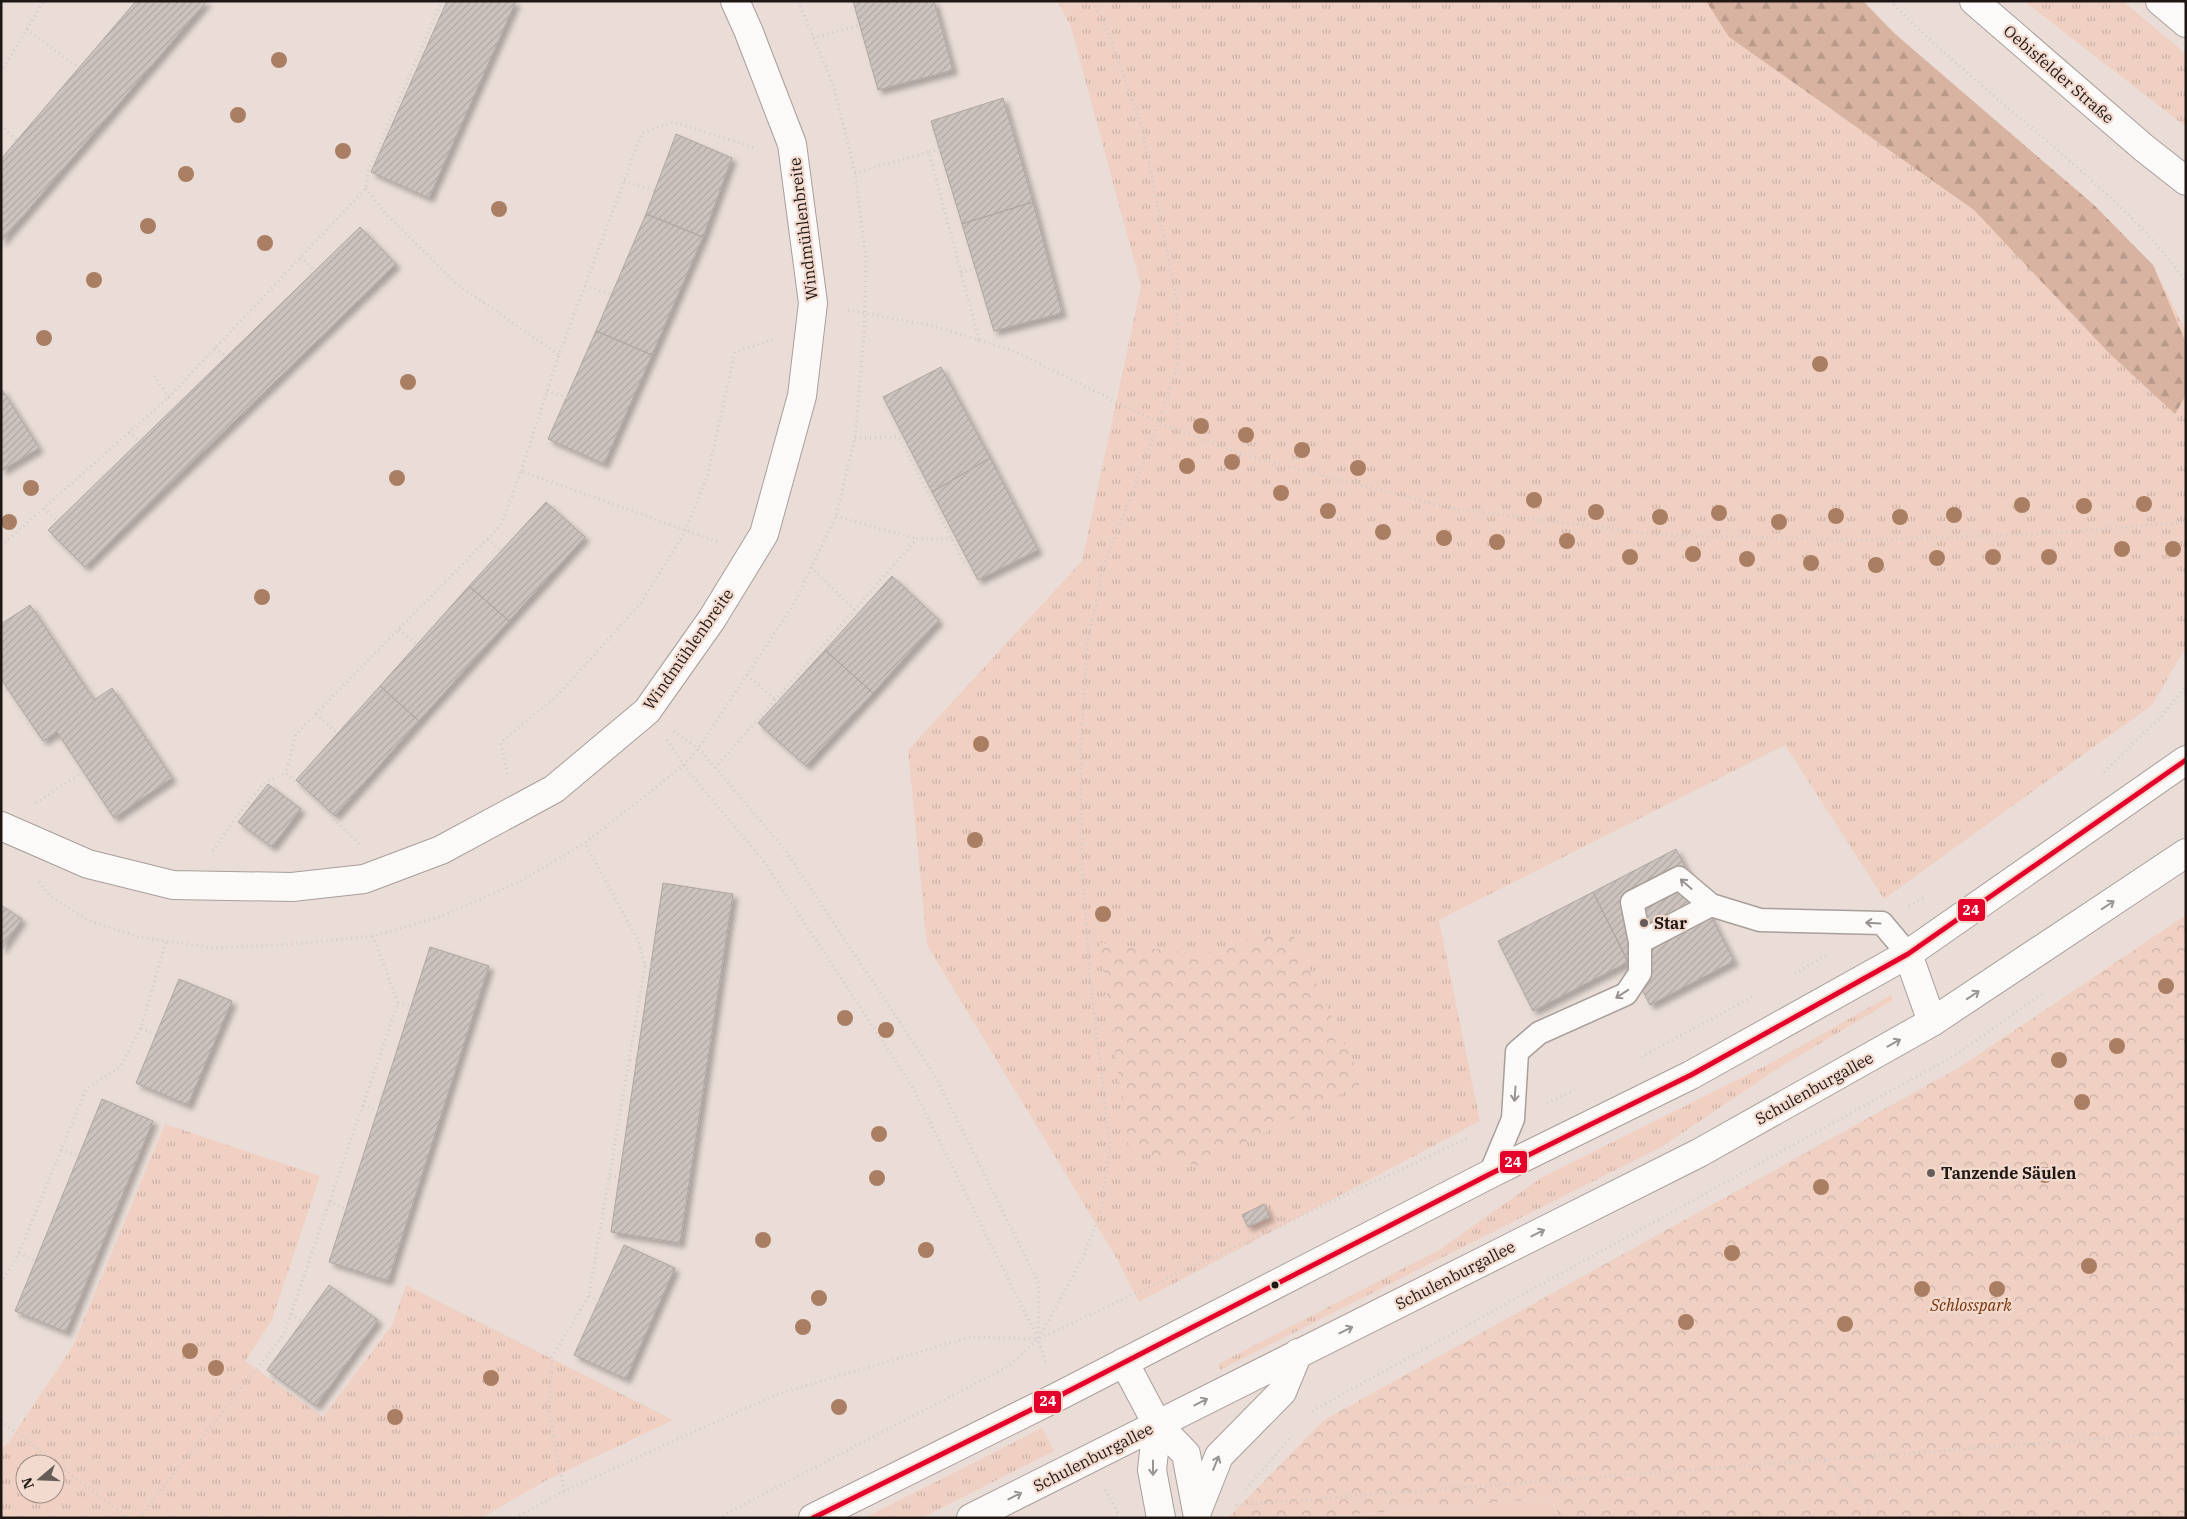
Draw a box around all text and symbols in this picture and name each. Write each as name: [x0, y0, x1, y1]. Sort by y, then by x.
street label: Oebisfelder Straße: [2000, 21, 2118, 127]
street label: Windmühlenbreite: [784, 157, 822, 301]
street label: Windmühlenbreite: [639, 584, 737, 714]
one-way arrow: [1680, 879, 1693, 890]
line badge: 24: [1957, 898, 1986, 922]
one-way arrow: [2101, 899, 2115, 910]
text: 24: [1963, 901, 1979, 919]
place label: Star: [1654, 913, 1687, 933]
marker: Star: [1638, 917, 1650, 929]
one-way arrow: [1866, 918, 1882, 927]
one-way arrow: [1615, 989, 1629, 999]
one-way arrow: [1966, 990, 1980, 1000]
one-way arrow: [1887, 1038, 1902, 1048]
street label: Schulenburgallee: [1751, 1047, 1877, 1129]
one-way arrow: [1510, 1086, 1519, 1102]
line badge: 24: [1499, 1150, 1528, 1174]
text: 24: [1505, 1153, 1521, 1171]
place label: Tanzende Säulen: [1941, 1163, 2077, 1183]
marker: Tanzende Säulen: [1925, 1167, 1937, 1179]
one-way arrow: [1531, 1228, 1546, 1238]
street label: Schulenburgallee: [1392, 1236, 1518, 1314]
unlabelled marker: [1270, 1280, 1280, 1290]
park label: Schlosspark: [1929, 1295, 2012, 1315]
one-way arrow: [1338, 1324, 1353, 1334]
line badge: 24: [1033, 1390, 1062, 1414]
text: 24: [1040, 1392, 1056, 1410]
one-way arrow: [1193, 1397, 1208, 1406]
street label: Schulenburgallee: [1030, 1418, 1156, 1496]
north arrow: [15, 1454, 65, 1504]
one-way arrow: [1211, 1456, 1221, 1471]
one-way arrow: [1148, 1460, 1158, 1476]
text: N: [17, 1475, 38, 1491]
one-way arrow: [1007, 1491, 1022, 1500]

